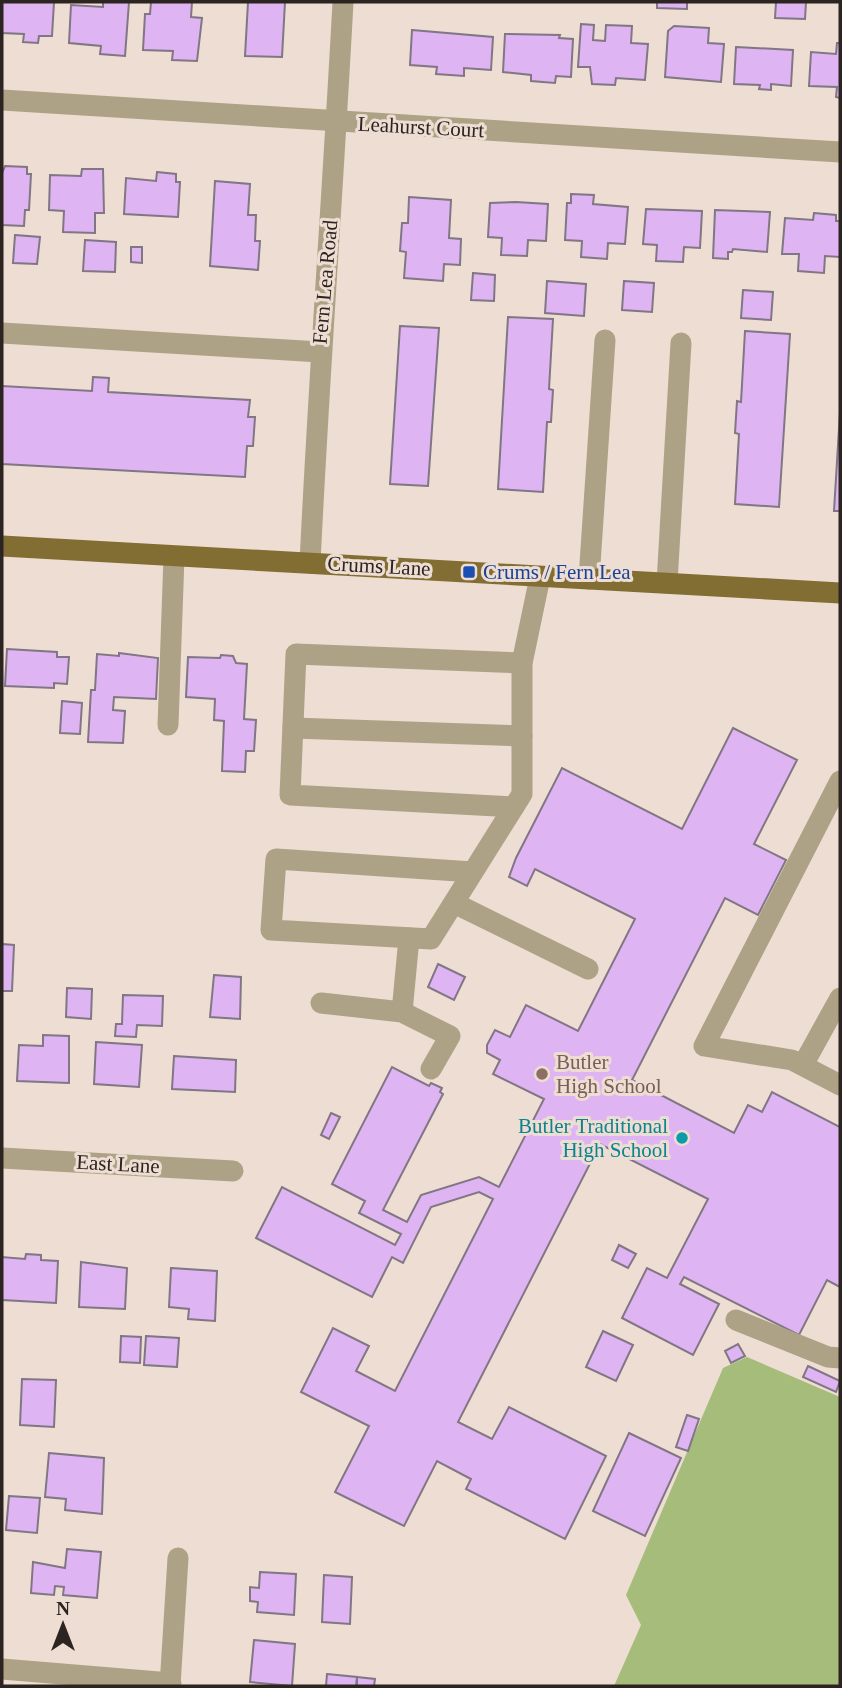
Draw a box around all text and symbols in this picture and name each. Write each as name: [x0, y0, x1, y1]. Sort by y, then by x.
street label: Leahurst Court: [357, 112, 485, 142]
street label: Fern Lea Road: [308, 218, 342, 345]
street label: Crums Lane: [327, 551, 431, 581]
place label: Crums / Fern Lea: [483, 560, 631, 584]
marker: Crums / Fern Lea: [461, 564, 477, 580]
place label: Butler High School: [556, 1050, 662, 1098]
marker: Butler High School: [534, 1066, 550, 1082]
place label: Butler Traditional High School: [518, 1114, 668, 1162]
marker: Butler Traditional High School: [674, 1130, 690, 1146]
street label: East Lane: [76, 1150, 160, 1178]
north arrow: [28, 1590, 98, 1660]
text: N: [56, 1598, 70, 1619]

